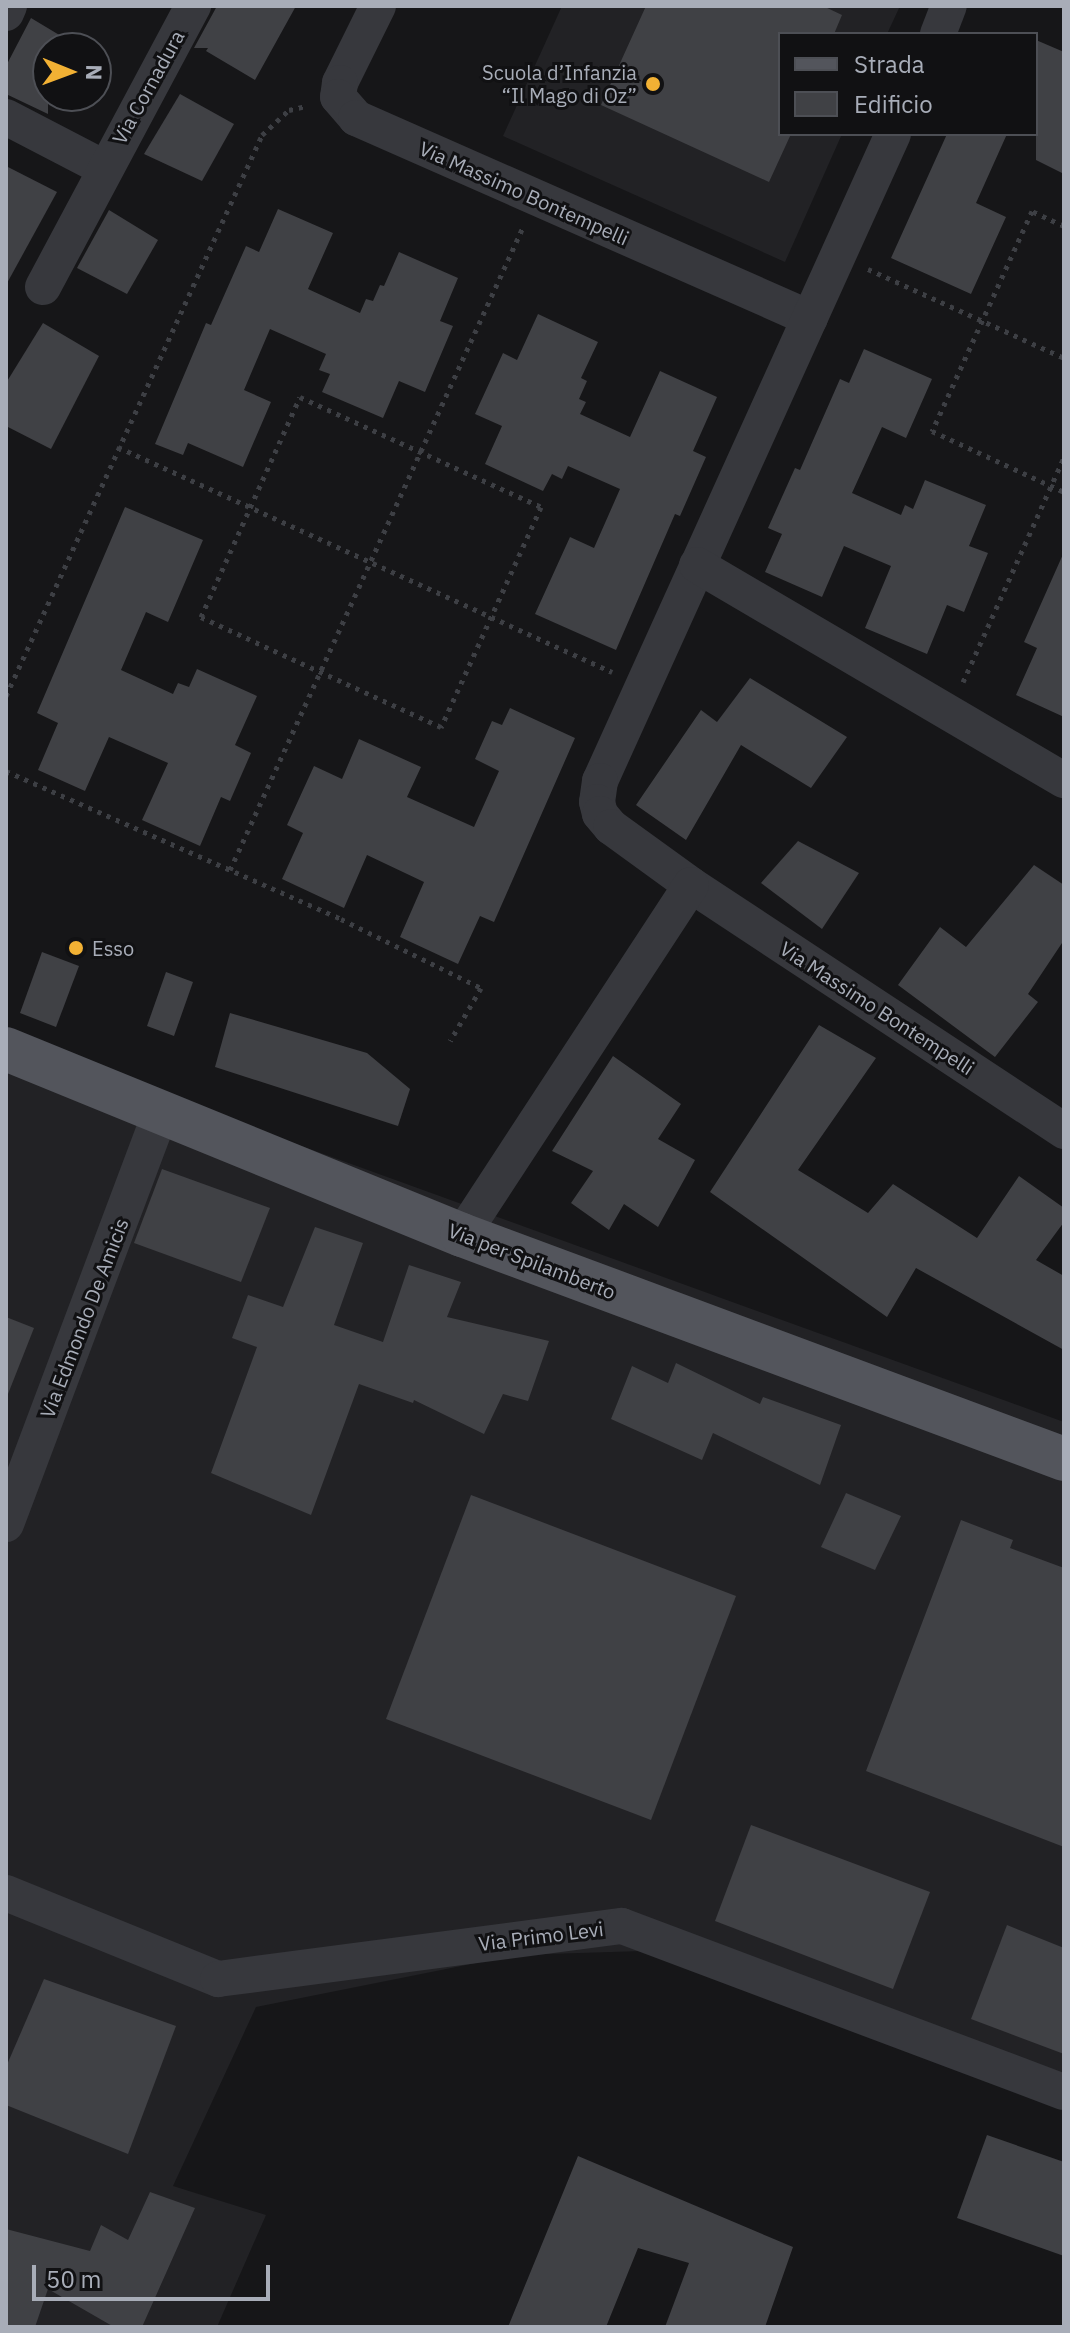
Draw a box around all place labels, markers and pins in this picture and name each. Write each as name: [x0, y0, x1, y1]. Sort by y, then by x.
place label: Scuola d’Infanzia “Il Mago di Oz”: [482, 60, 637, 107]
marker: Scuola d’Infanzia “Il Mago di Oz”: [644, 75, 662, 93]
place label: Esso: [92, 936, 134, 960]
marker: Esso: [67, 939, 85, 957]

